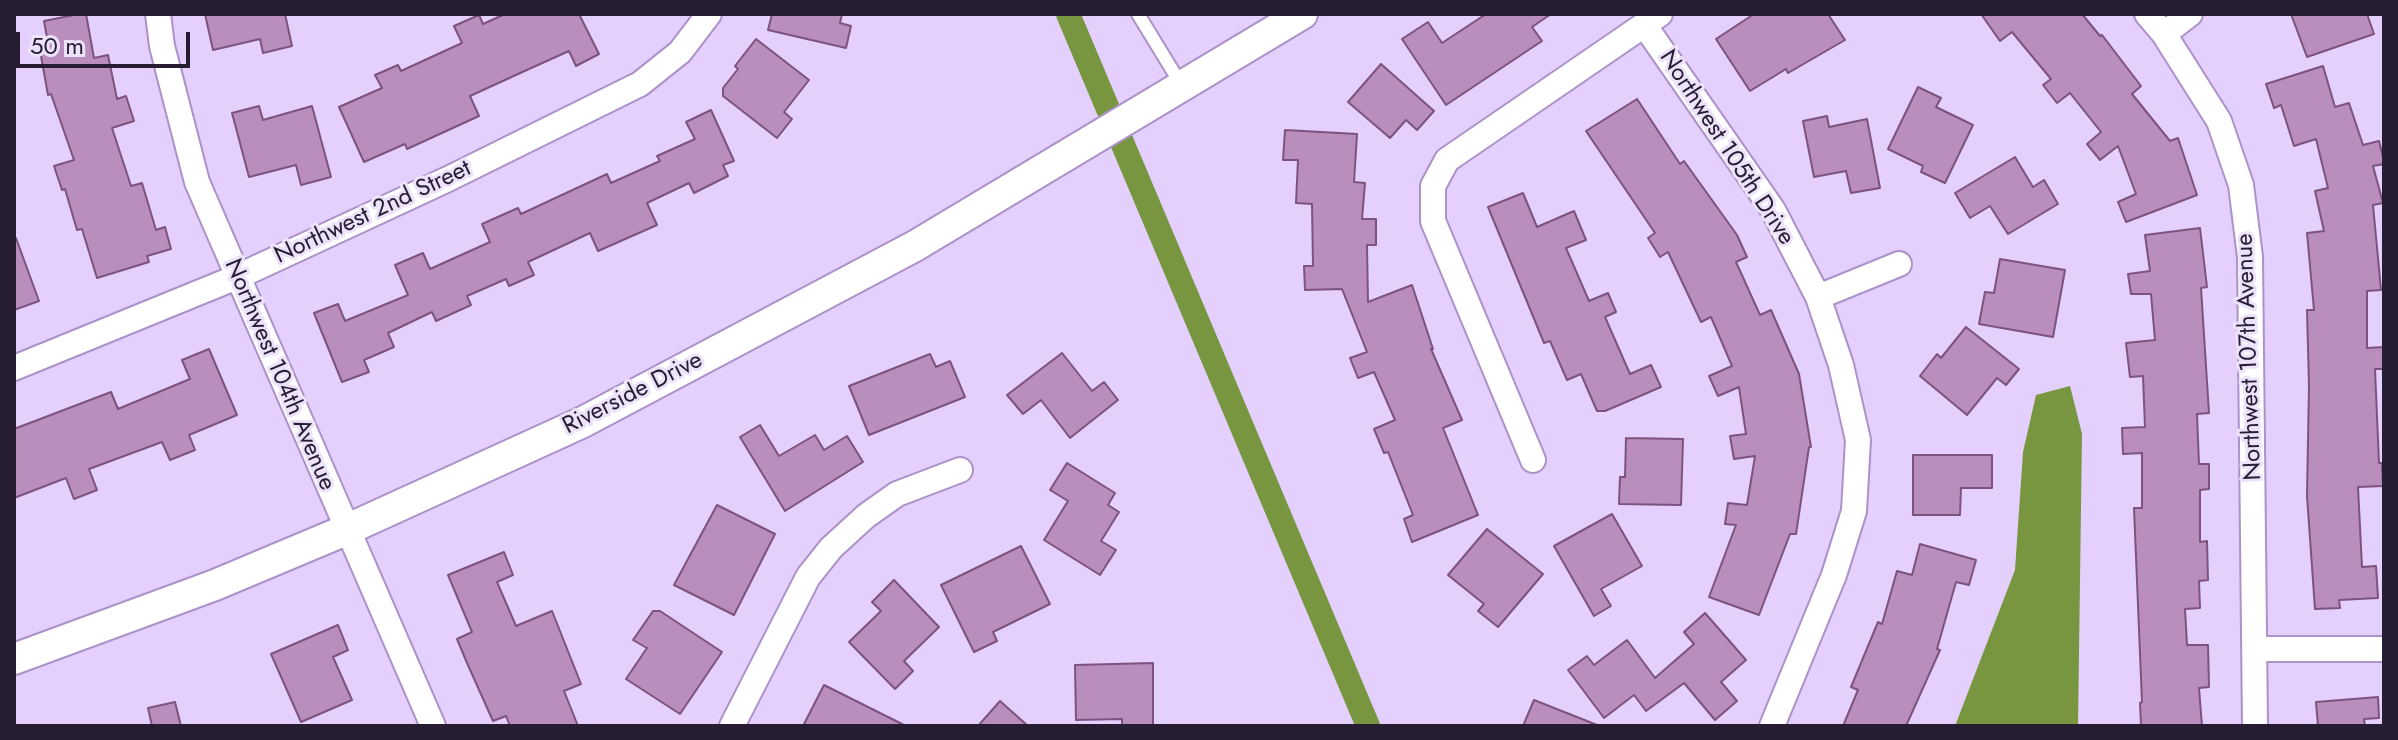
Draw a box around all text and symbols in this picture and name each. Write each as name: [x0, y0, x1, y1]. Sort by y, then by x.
scale bar: [20, 16, 194, 66]
text: 50 m: [30, 28, 84, 63]
street label: Northwest 105th Drive: [1652, 45, 1800, 251]
street label: Northwest 2nd Street: [270, 155, 476, 271]
street label: Northwest 107th Avenue: [2231, 233, 2269, 481]
street label: Northwest 104th Avenue: [217, 255, 341, 495]
street label: Riverside Drive: [558, 346, 708, 442]

